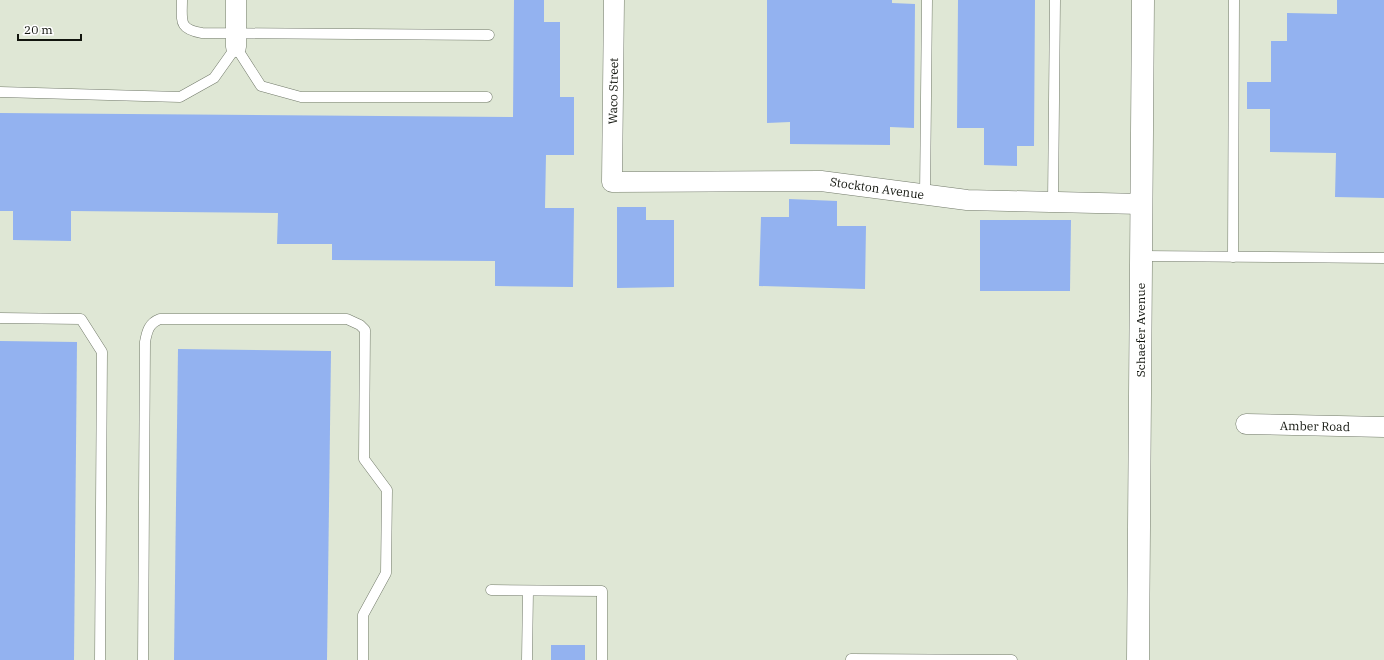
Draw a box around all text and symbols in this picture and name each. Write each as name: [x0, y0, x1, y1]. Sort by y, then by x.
scale bar: [18, 16, 81, 42]
text: 20 m: [24, 22, 53, 37]
street label: Waco Street: [605, 57, 621, 125]
street label: Stockton Avenue: [829, 174, 925, 202]
street label: Schaefer Avenue: [1133, 283, 1148, 377]
street label: Amber Road: [1280, 418, 1350, 434]

